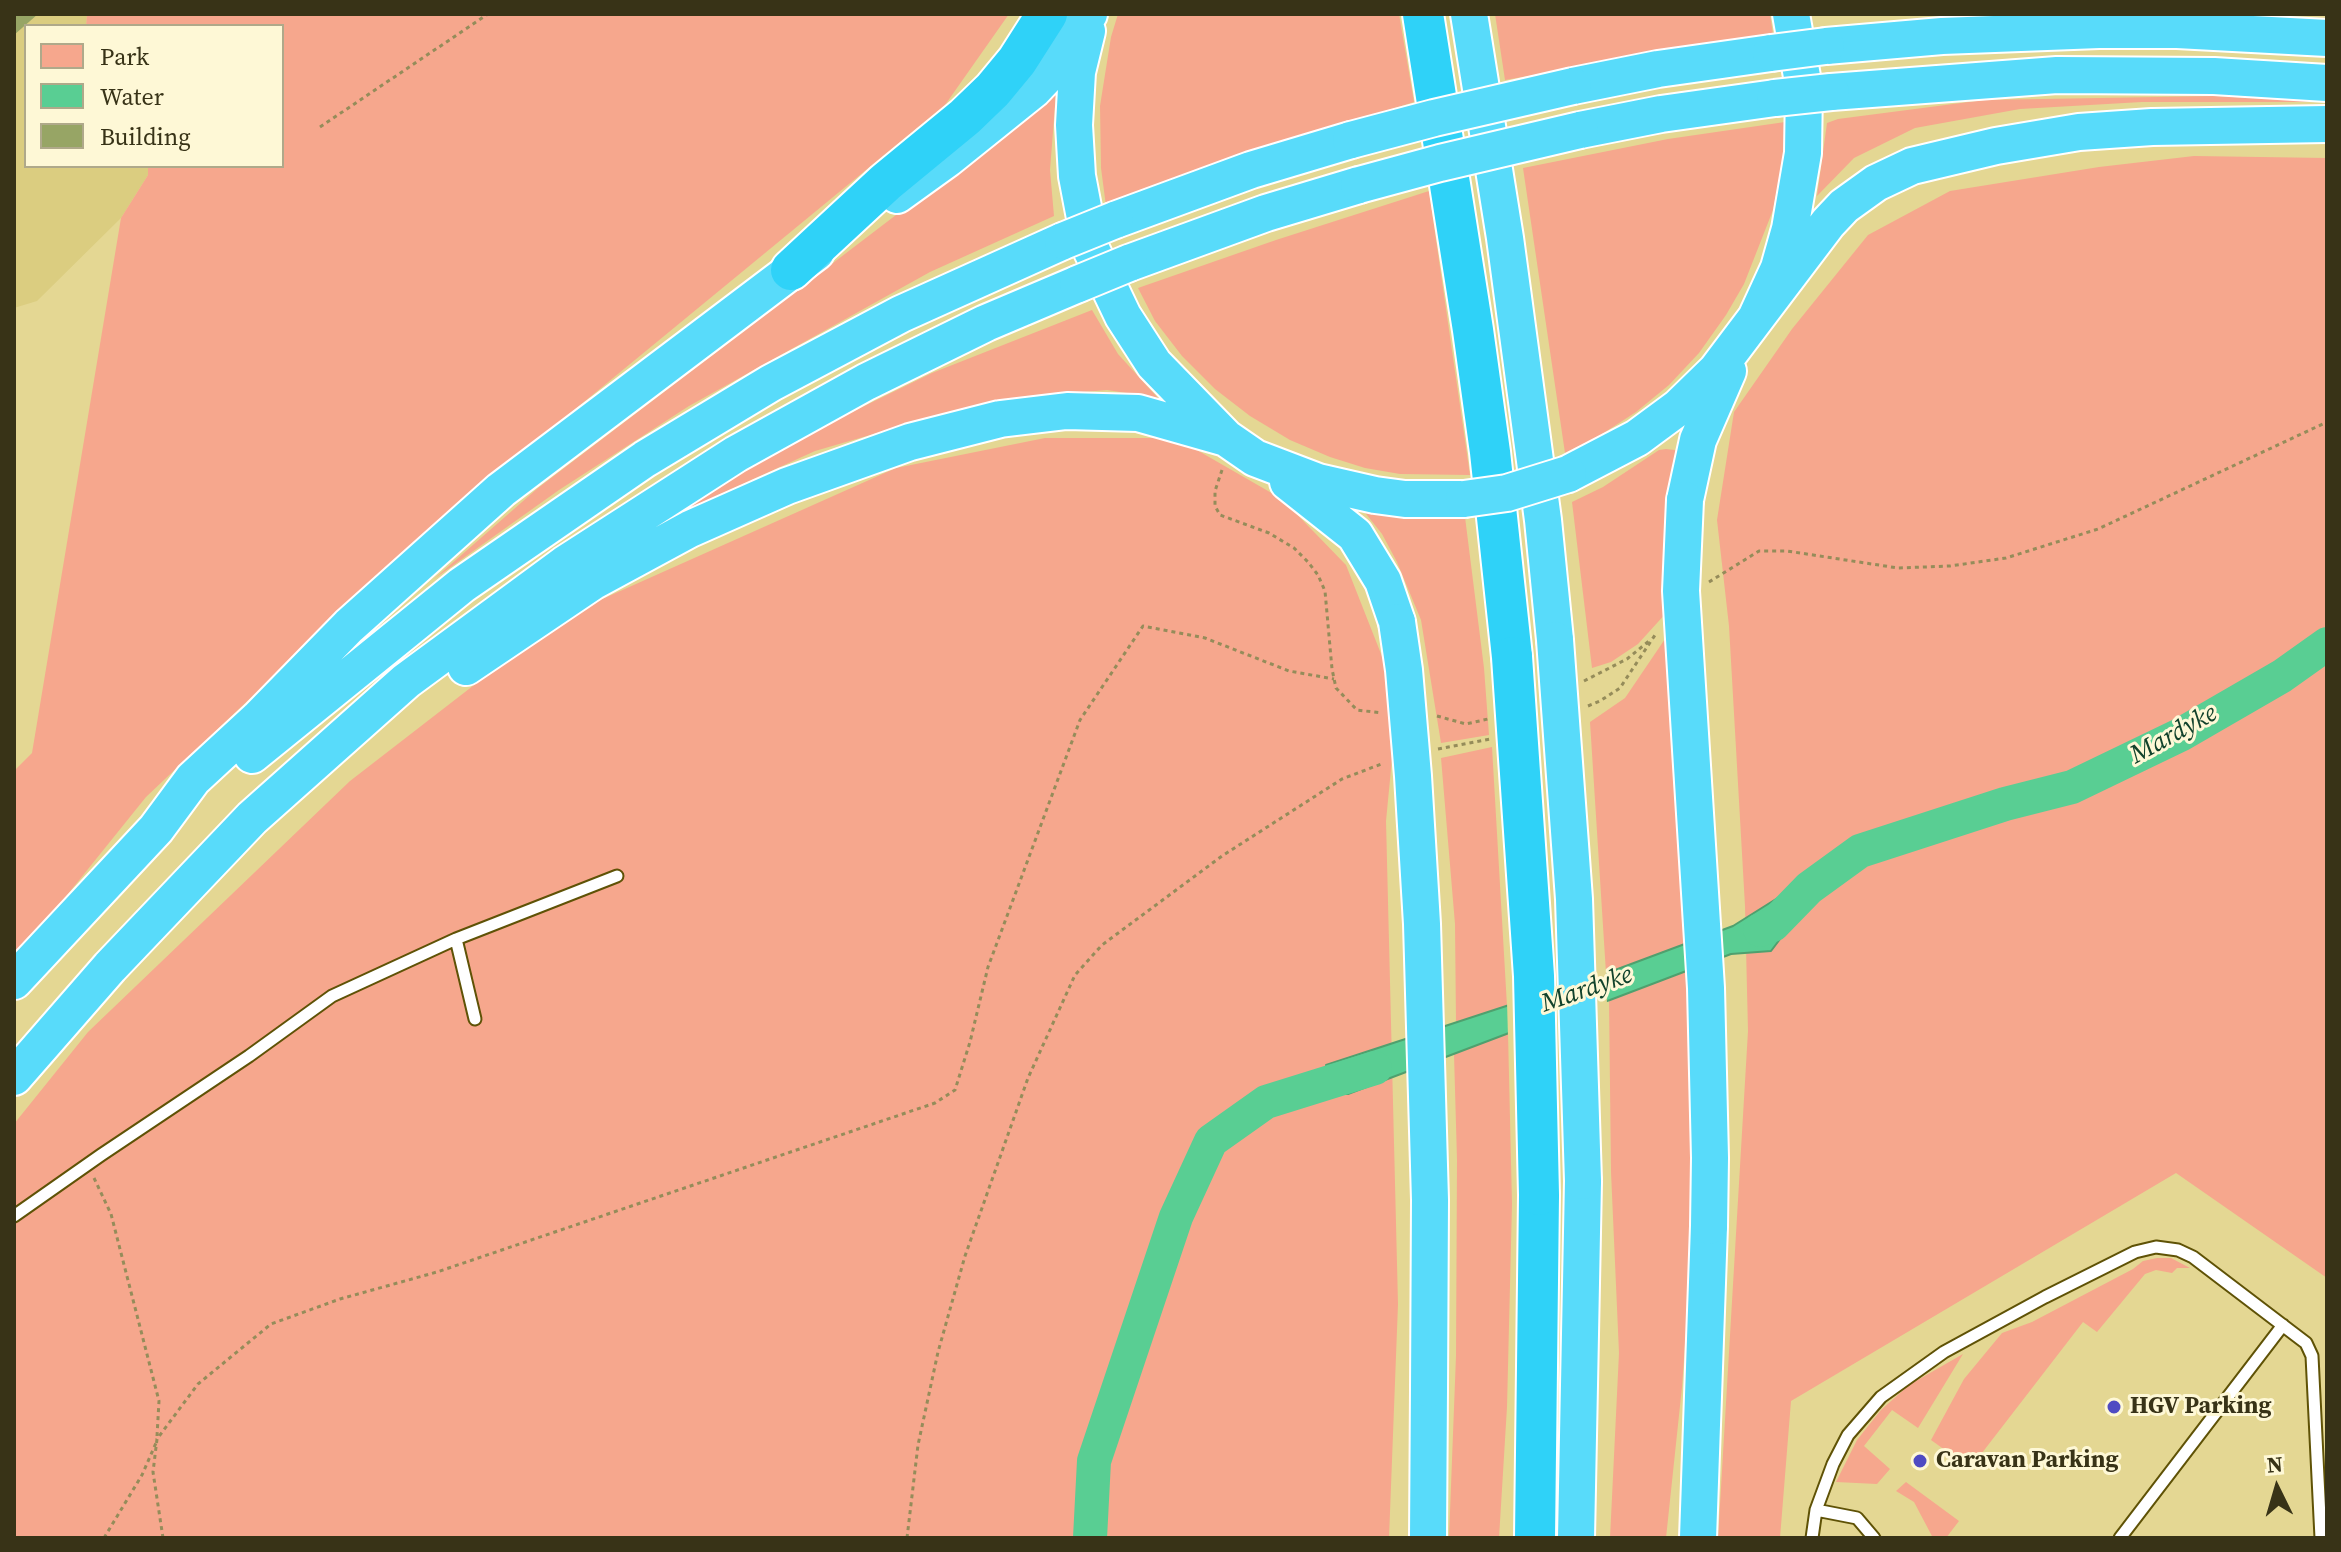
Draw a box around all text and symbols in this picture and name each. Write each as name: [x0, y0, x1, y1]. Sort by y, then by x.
legend: [24, 24, 284, 168]
text: Park: [100, 40, 149, 73]
text: Water: [100, 80, 164, 113]
text: Building: [100, 120, 191, 153]
water label: Mardyke: [2125, 698, 2223, 772]
water label: Mardyke: [1537, 960, 1637, 1020]
place label: HGV Parking: [2130, 1393, 2272, 1421]
marker: HGV Parking: [2105, 1398, 2123, 1416]
place label: Caravan Parking: [1936, 1447, 2119, 1475]
north arrow: [2237, 1448, 2317, 1528]
text: N: [2266, 1448, 2284, 1480]
marker: Caravan Parking: [1911, 1452, 1929, 1470]

